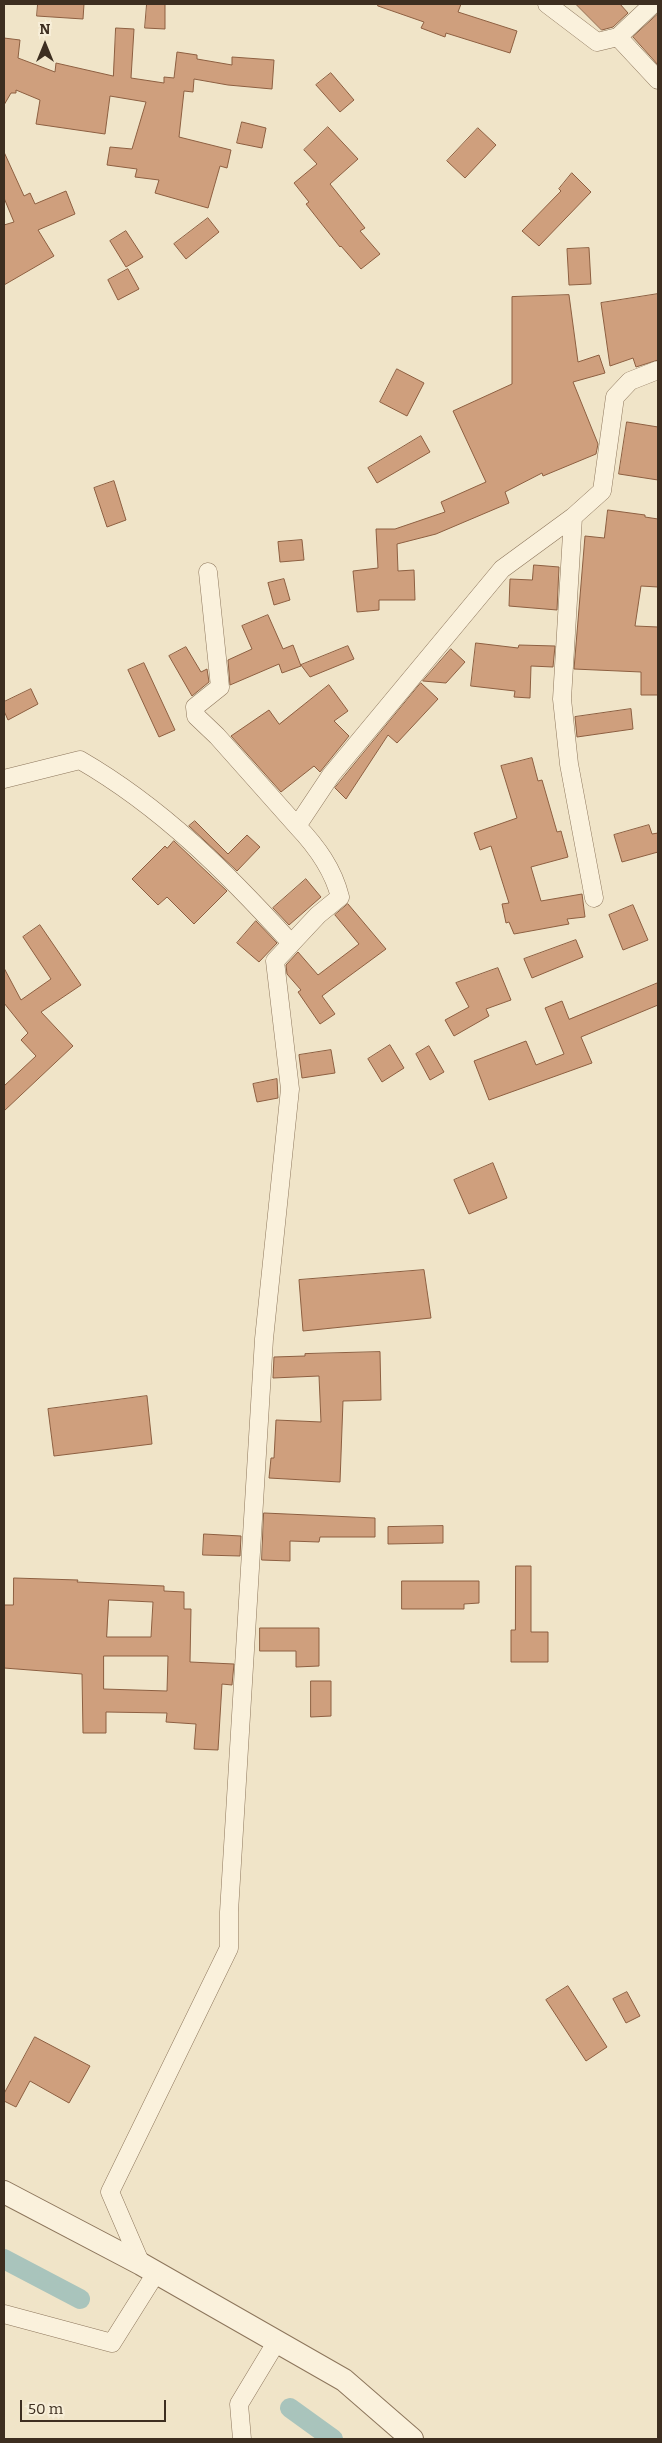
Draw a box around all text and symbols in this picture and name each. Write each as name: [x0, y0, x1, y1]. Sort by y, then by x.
north arrow: [20, 20, 70, 70]
text: N: [40, 21, 50, 38]
scale bar: [22, 2390, 169, 2422]
text: 50 m: [28, 2400, 63, 2418]

